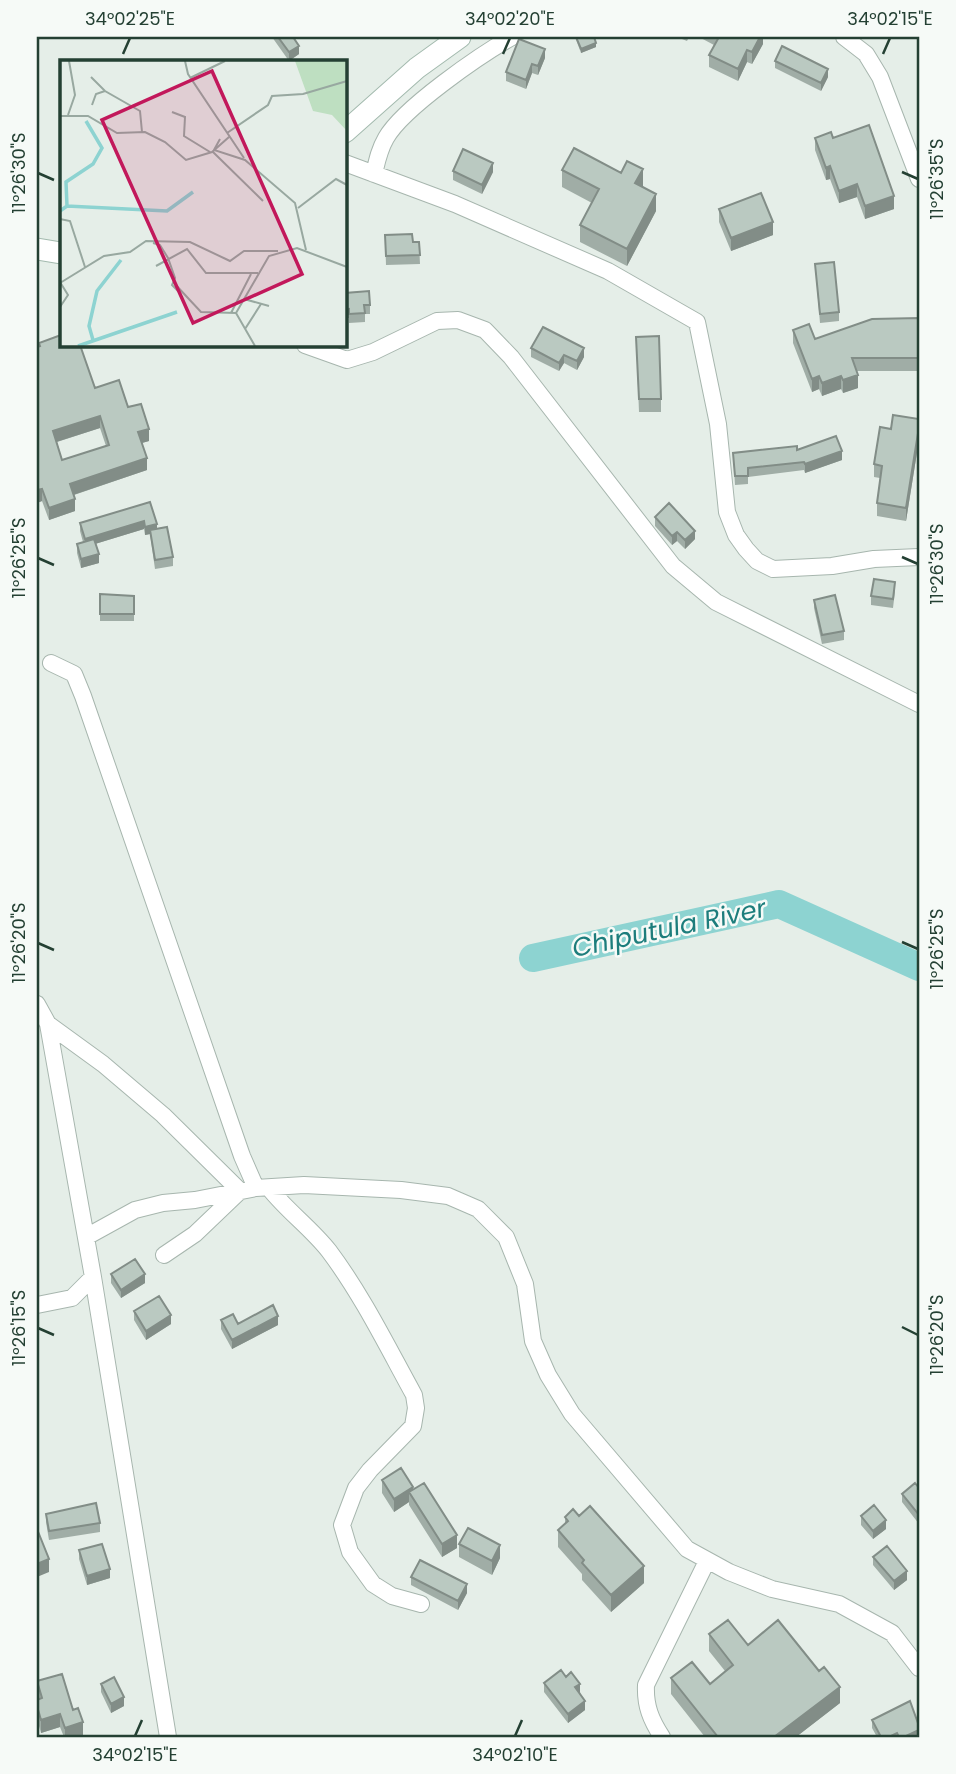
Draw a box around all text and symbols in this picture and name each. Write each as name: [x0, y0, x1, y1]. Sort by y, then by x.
text: 34°02'25"E: [85, 6, 175, 31]
text: 34°02'20"E: [465, 6, 555, 31]
text: 34°02'15"E: [847, 6, 933, 31]
inset map: [60, 60, 346, 346]
text: 11°26'30"S: [6, 132, 31, 214]
text: 11°26'35"S: [924, 138, 949, 220]
text: 11°26'25"S: [6, 517, 31, 599]
text: 11°26'30"S: [924, 523, 949, 605]
water label: Chiputula River: [569, 890, 771, 966]
text: 11°26'20"S: [6, 902, 31, 984]
text: 11°26'25"S: [924, 908, 949, 990]
text: 11°26'15"S: [6, 1290, 31, 1366]
text: 11°26'20"S: [924, 1294, 949, 1376]
text: 34°02'15"E: [92, 1742, 178, 1767]
text: 34°02'10"E: [472, 1742, 558, 1767]

